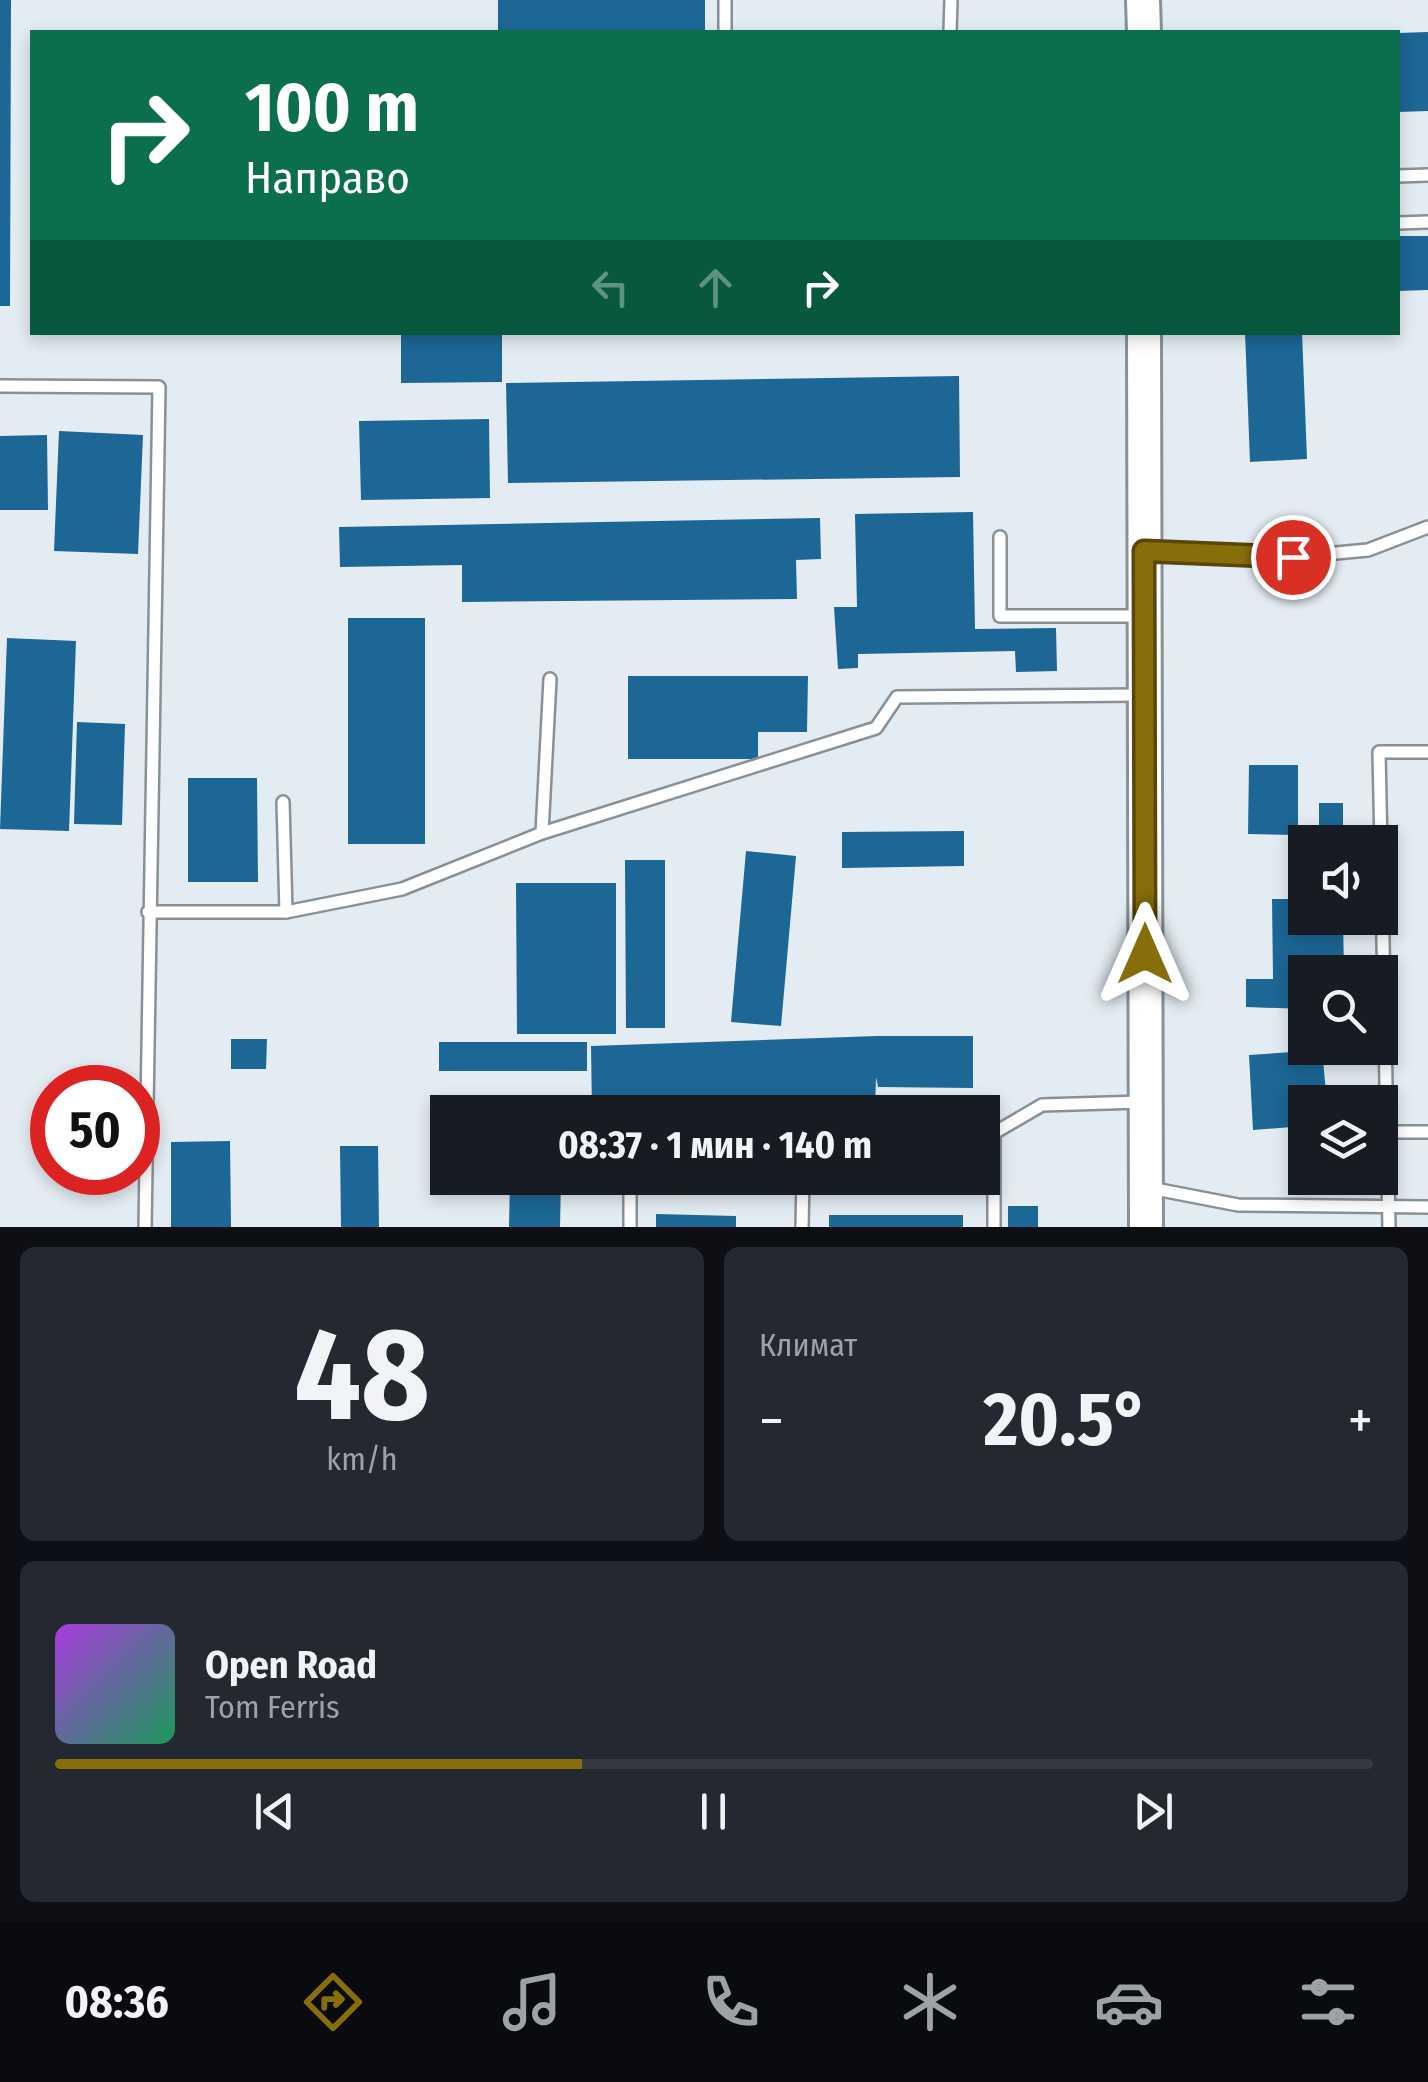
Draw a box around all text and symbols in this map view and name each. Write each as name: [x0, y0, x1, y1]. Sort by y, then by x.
text: 100 m: [245, 66, 419, 150]
icon: right: [80, 70, 210, 200]
text: Направо: [245, 151, 410, 205]
icon: left: [583, 260, 638, 315]
icon: ahead: [688, 260, 743, 315]
icon: right: [793, 260, 848, 315]
pin: [1251, 515, 1336, 600]
icon: arrive: [1266, 530, 1321, 585]
map controls: [1288, 825, 1398, 1195]
button: sound: [1288, 825, 1398, 935]
position arrow: [1093, 902, 1197, 1006]
button: search: [1288, 955, 1398, 1065]
speed limit sign: 50: [30, 1065, 160, 1195]
button: layers: [1288, 1085, 1398, 1195]
text: 08:37 · 1 мин · 140 m: [558, 1122, 872, 1168]
text: 48: [294, 1297, 430, 1453]
text: Климат: [759, 1326, 857, 1364]
text: 20.5°: [984, 1375, 1148, 1465]
text: −: [759, 1388, 784, 1454]
text: +: [1348, 1388, 1373, 1454]
text: km/h: [326, 1440, 398, 1478]
text: Open Road: [205, 1642, 377, 1688]
text: Tom Ferris: [205, 1688, 340, 1726]
icon: previous: [247, 1784, 302, 1839]
icon: pause: [686, 1784, 741, 1839]
icon: next: [1126, 1784, 1181, 1839]
icon: directions: [298, 1967, 368, 2037]
icon: music: [497, 1967, 567, 2037]
icon: phone: [696, 1967, 766, 2037]
icon: climate: [895, 1967, 965, 2037]
icon: car: [1094, 1967, 1164, 2037]
icon: filters: [1293, 1967, 1363, 2037]
text: 08:36: [65, 1975, 169, 2029]

